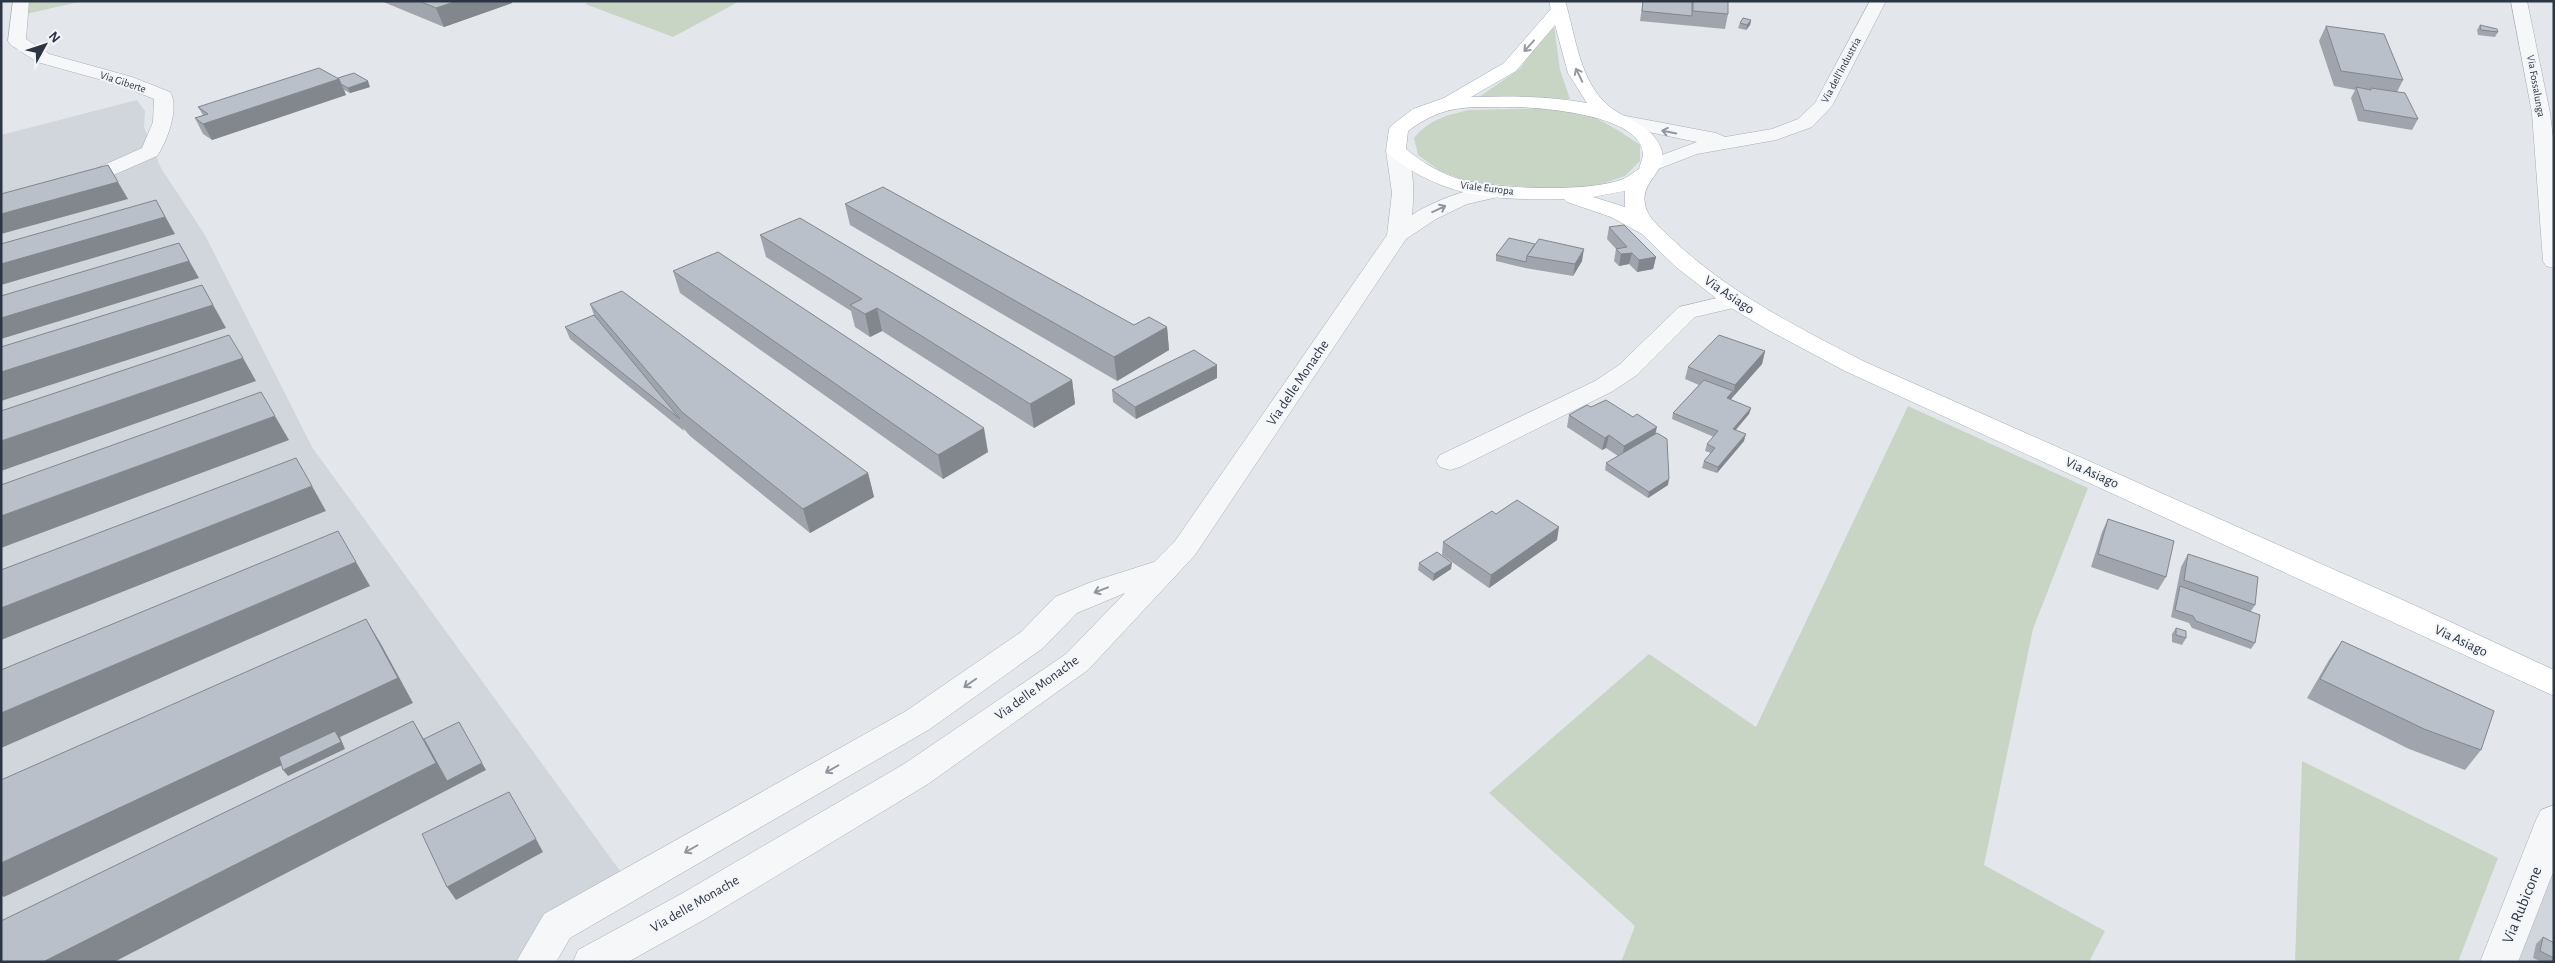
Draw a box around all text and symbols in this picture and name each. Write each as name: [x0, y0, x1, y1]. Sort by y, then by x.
north arrow: [20, 20, 70, 70]
text: N: [46, 29, 63, 46]
street label: Via dell'Industria: [1819, 35, 1863, 105]
one-way arrow: [1523, 40, 1535, 53]
street label: Via Fossalunga: [2525, 54, 2547, 118]
one-way arrow: [1573, 67, 1583, 82]
street label: Via Giberte: [99, 69, 147, 95]
one-way arrow: [1661, 127, 1677, 136]
street label: Viale Europa: [1460, 179, 1514, 197]
one-way arrow: [1431, 204, 1446, 213]
street label: Via Asiago: [1702, 273, 1757, 317]
street label: Via delle Monache: [1264, 338, 1332, 428]
street label: Via Asiago: [2063, 455, 2121, 491]
one-way arrow: [1094, 586, 1109, 595]
street label: Via Asiago: [2432, 623, 2490, 659]
street label: Via delle Monache: [993, 653, 1081, 723]
one-way arrow: [964, 678, 977, 689]
one-way arrow: [825, 764, 840, 774]
one-way arrow: [683, 844, 698, 854]
street label: Via Rubicone: [2499, 864, 2545, 946]
street label: Via delle Monache: [648, 873, 742, 935]

